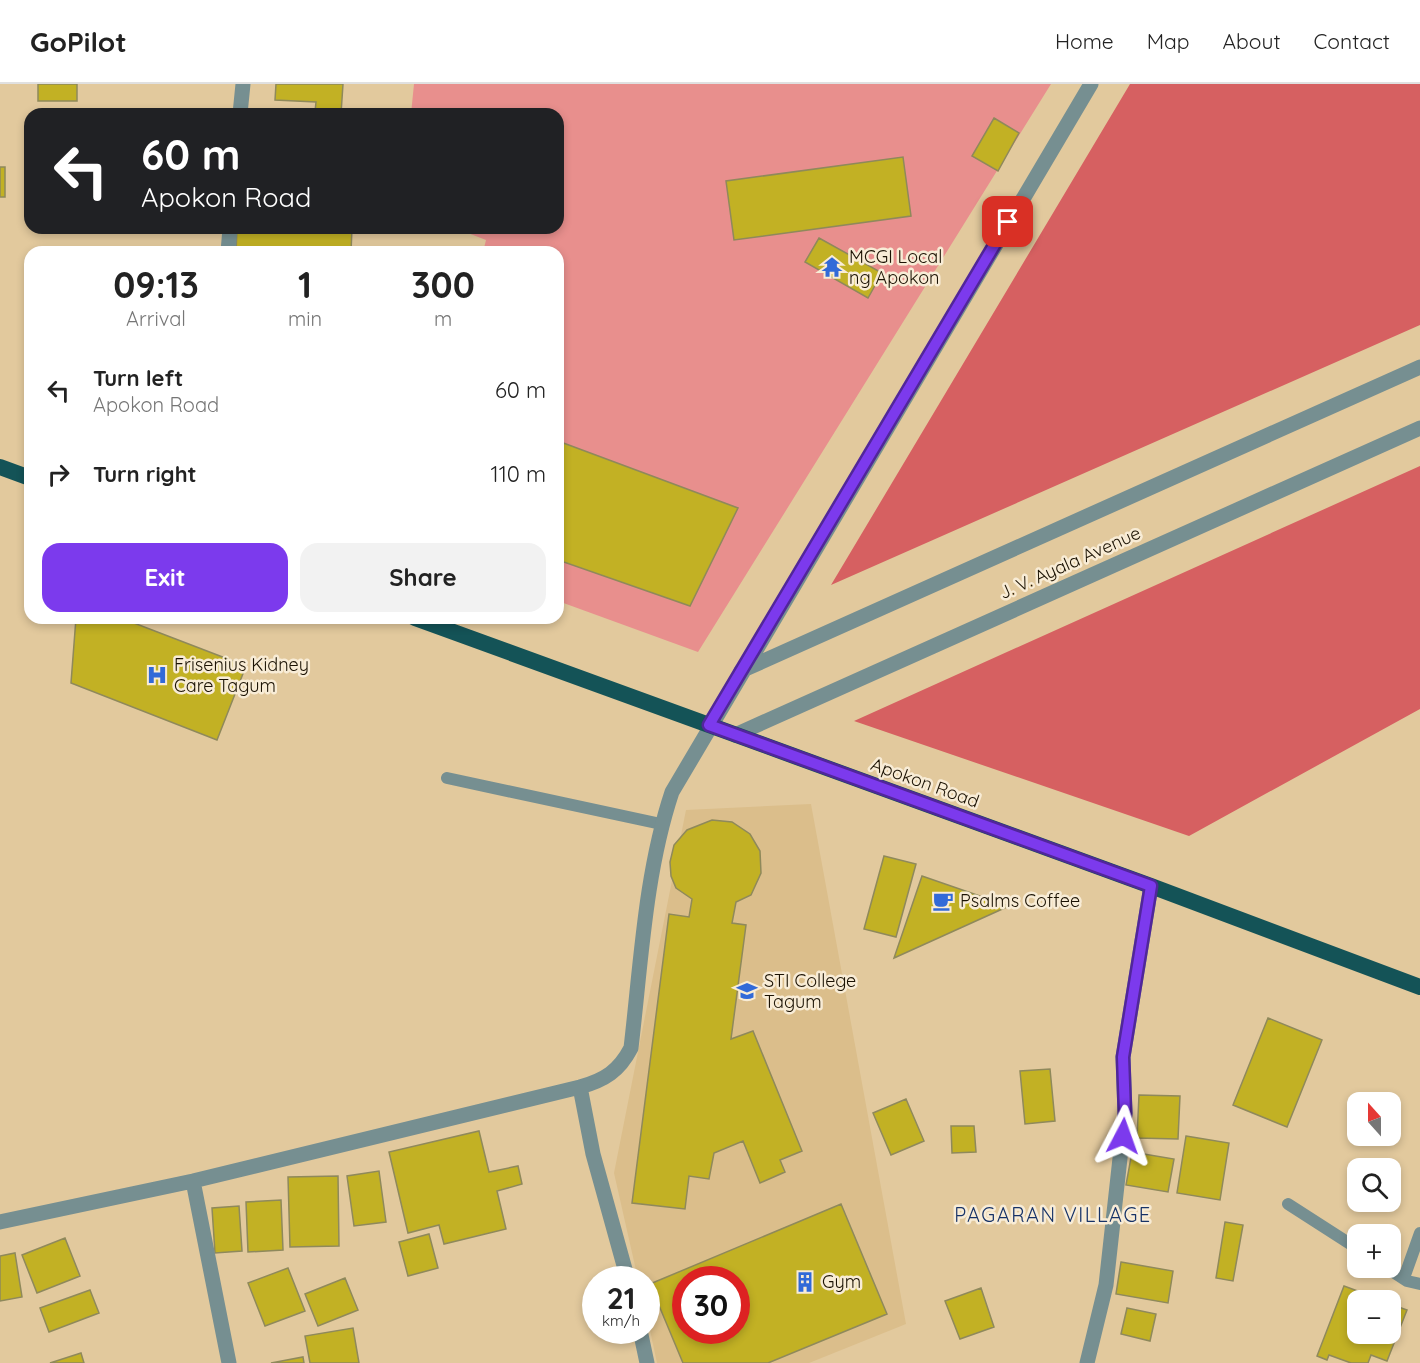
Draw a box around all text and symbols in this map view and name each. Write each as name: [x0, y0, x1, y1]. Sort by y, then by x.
text: GoPilot: [30, 24, 127, 59]
text: Home: [1055, 28, 1114, 54]
text: Map: [1147, 28, 1190, 54]
text: About: [1223, 28, 1281, 54]
text: Contact: [1314, 28, 1390, 54]
text: 60 m: [141, 128, 241, 181]
icon: left: [42, 132, 120, 210]
text: Apokon Road: [141, 180, 311, 214]
pin: [982, 196, 1033, 247]
icon: arrive: [991, 205, 1024, 238]
place label: MCGI Local ng Apokon: [849, 245, 942, 289]
temple icon: MCGI Local ng Apokon: [820, 255, 844, 279]
text: 09:13: [113, 262, 199, 307]
text: 1: [298, 262, 312, 307]
text: 300: [411, 262, 475, 307]
text: Arrival: [126, 306, 186, 331]
text: min: [288, 306, 322, 331]
text: m: [434, 306, 452, 331]
text: Turn left: [93, 364, 183, 392]
icon: left: [42, 374, 75, 407]
text: 60 m: [495, 376, 546, 404]
text: Apokon Road: [93, 392, 219, 417]
icon: right: [42, 458, 75, 491]
text: Turn right: [93, 460, 197, 488]
text: 110 m: [491, 460, 546, 488]
street label: J. V. Ayala Avenue: [995, 521, 1144, 604]
button: Exit: [42, 543, 288, 612]
button: Share: [300, 543, 546, 612]
place label: Frisenius Kidney Care Tagum: [174, 653, 309, 697]
hospital icon: Frisenius Kidney Care Tagum: [145, 663, 169, 687]
street label: Apokon Road: [868, 752, 982, 813]
cafe icon: Psalms Coffee: [931, 889, 955, 913]
place label: Psalms Coffee: [960, 889, 1080, 912]
place label: STI College Tagum: [764, 969, 856, 1013]
school or university icon: STI College Tagum: [735, 979, 759, 1003]
north arrow: [1347, 1092, 1401, 1146]
map controls: [1347, 1092, 1401, 1344]
position arrow: [1091, 1104, 1155, 1168]
button: search: [1347, 1158, 1401, 1212]
district label: PAGARAN VILLAGE: [954, 1202, 1152, 1227]
button: +: [1347, 1224, 1401, 1278]
speed limit sign: 30: [672, 1266, 750, 1344]
building icon: Gym: [793, 1270, 817, 1294]
place label: Gym: [822, 1270, 861, 1293]
text: 21: [607, 1279, 635, 1317]
button: −: [1347, 1290, 1401, 1344]
text: km/h: [602, 1311, 640, 1330]

